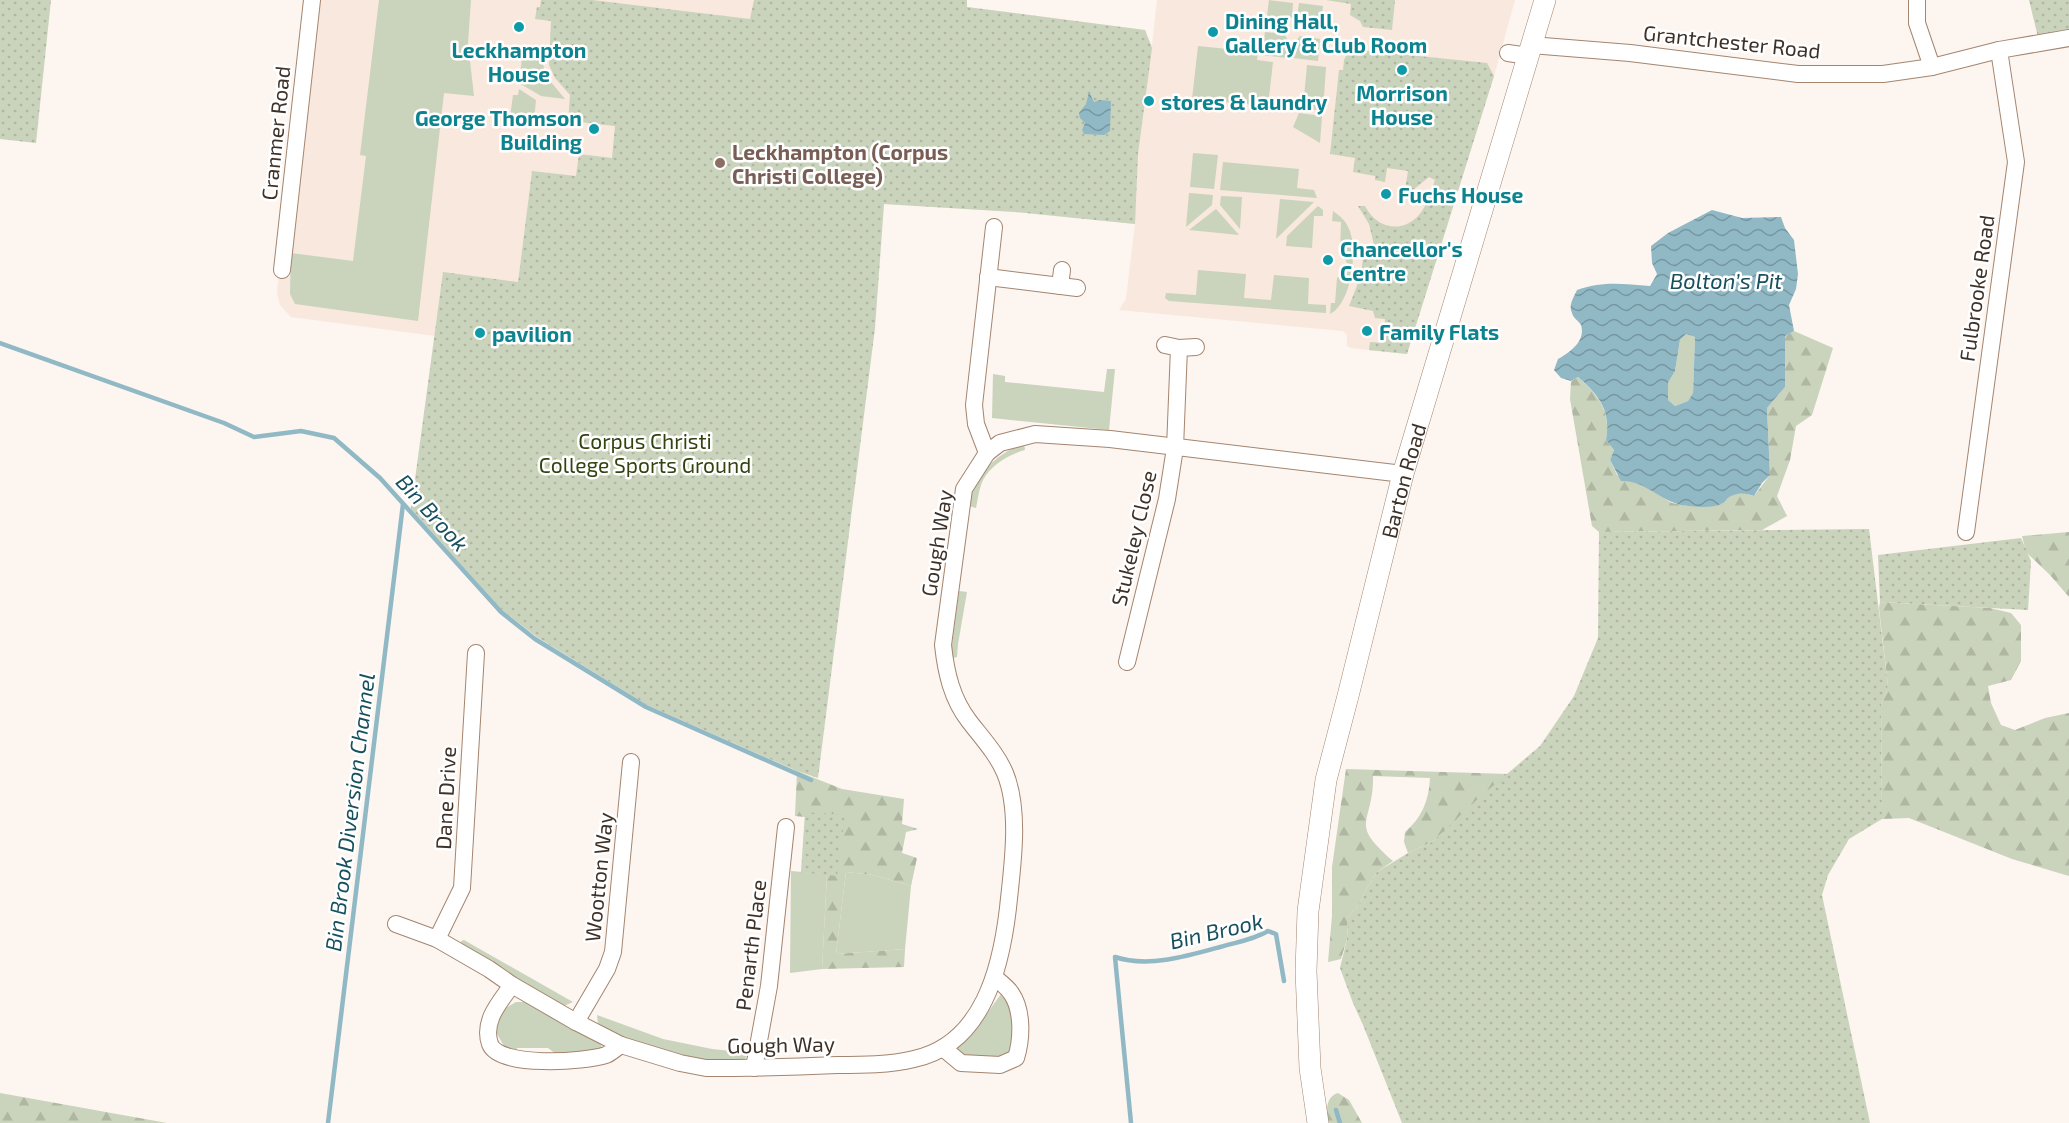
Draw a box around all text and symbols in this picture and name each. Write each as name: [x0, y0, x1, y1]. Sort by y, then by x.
place label: Dining Hall, Gallery & Club Room: [1225, 8, 1427, 58]
street label: Grantchester Road: [1642, 19, 1822, 63]
marker: Leckhampton House: [512, 20, 526, 34]
marker: Dining Hall, Gallery & Club Room: [1206, 25, 1220, 39]
place label: Leckhampton House: [452, 37, 586, 86]
marker: Morrison House: [1395, 63, 1409, 77]
street label: Cranmer Road: [256, 65, 294, 201]
place label: Morrison House: [1356, 80, 1448, 129]
place label: stores & laundry: [1161, 89, 1328, 115]
marker: stores & laundry: [1142, 94, 1156, 108]
place label: George Thomson Building: [415, 105, 582, 154]
marker: George Thomson Building: [587, 122, 601, 136]
place label: Leckhampton (Corpus Christi College): [732, 139, 948, 188]
marker: Leckhampton (Corpus Christi College): [713, 156, 727, 170]
place label: Fuchs House: [1398, 182, 1523, 207]
marker: Fuchs House: [1379, 187, 1393, 201]
street label: Fulbrooke Road: [1953, 213, 1999, 363]
place label: Chancellor's Centre: [1340, 236, 1463, 285]
marker: Chancellor's Centre: [1321, 253, 1335, 267]
water label: Bolton’s Pit: [1670, 267, 1783, 293]
place label: Family Flats: [1379, 319, 1499, 345]
place label: pavilion: [492, 321, 572, 346]
marker: Family Flats: [1360, 324, 1374, 338]
marker: pavilion: [473, 326, 487, 340]
street label: Barton Road: [1375, 420, 1430, 541]
park label: Corpus Christi College Sports Ground: [539, 428, 751, 477]
water label: Bin Brook: [392, 468, 474, 556]
street label: Stukeley Close: [1105, 468, 1161, 608]
street label: Gough Way: [915, 488, 957, 598]
water label: Bin Brook Diversion Channel: [319, 671, 379, 953]
street label: Dane Drive: [430, 746, 460, 850]
street label: Wootton Way: [579, 811, 617, 943]
street label: Penarth Place: [730, 878, 770, 1012]
water label: Bin Brook: [1167, 907, 1265, 953]
street label: Gough Way: [727, 1031, 835, 1057]

